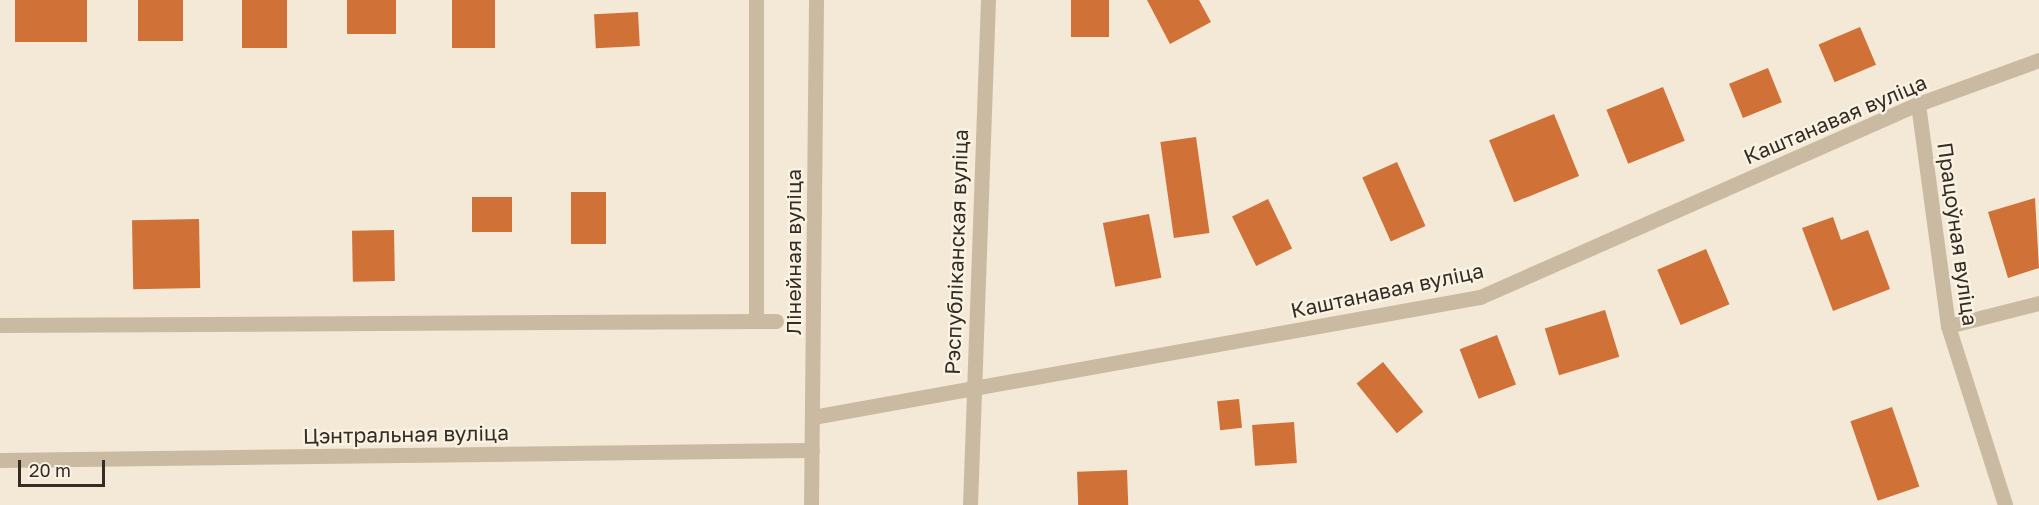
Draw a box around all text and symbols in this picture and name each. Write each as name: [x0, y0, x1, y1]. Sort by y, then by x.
street label: Каштанавая вуліца: [1740, 69, 1930, 169]
street label: Рэспубліканская вуліца: [939, 129, 973, 375]
street label: Працоўная вуліца: [1933, 141, 1983, 327]
street label: Лінейная вуліца: [780, 169, 806, 335]
street label: Каштанавая вуліца: [1288, 257, 1486, 323]
street label: Цэнтральная вуліца: [303, 420, 509, 448]
scale bar: [21, 448, 108, 486]
text: 20 m: [29, 459, 71, 481]

